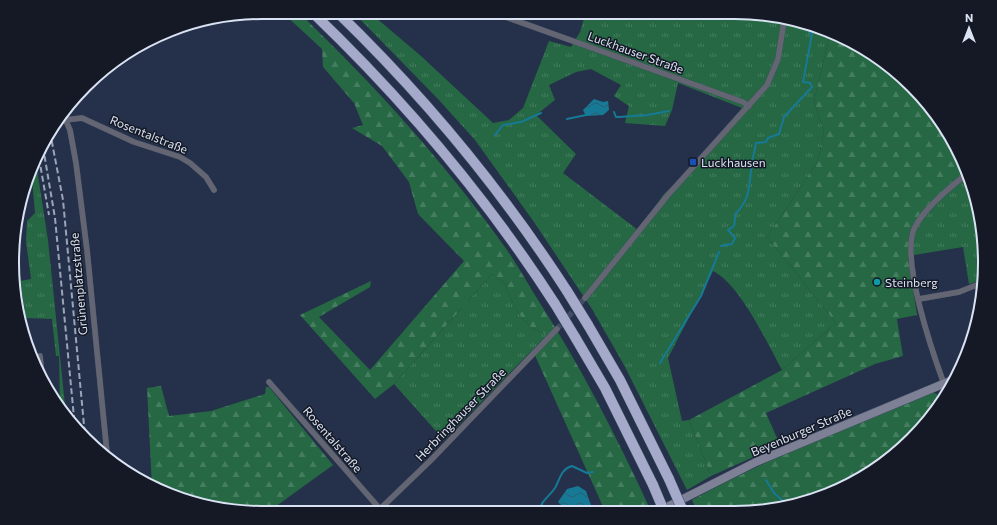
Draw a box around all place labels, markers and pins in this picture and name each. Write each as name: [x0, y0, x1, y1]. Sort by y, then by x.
place label: Luckhausen: [701, 155, 766, 169]
marker: Luckhausen: [688, 157, 698, 167]
place label: Steinberg: [885, 275, 938, 289]
marker: Steinberg: [872, 277, 882, 287]

